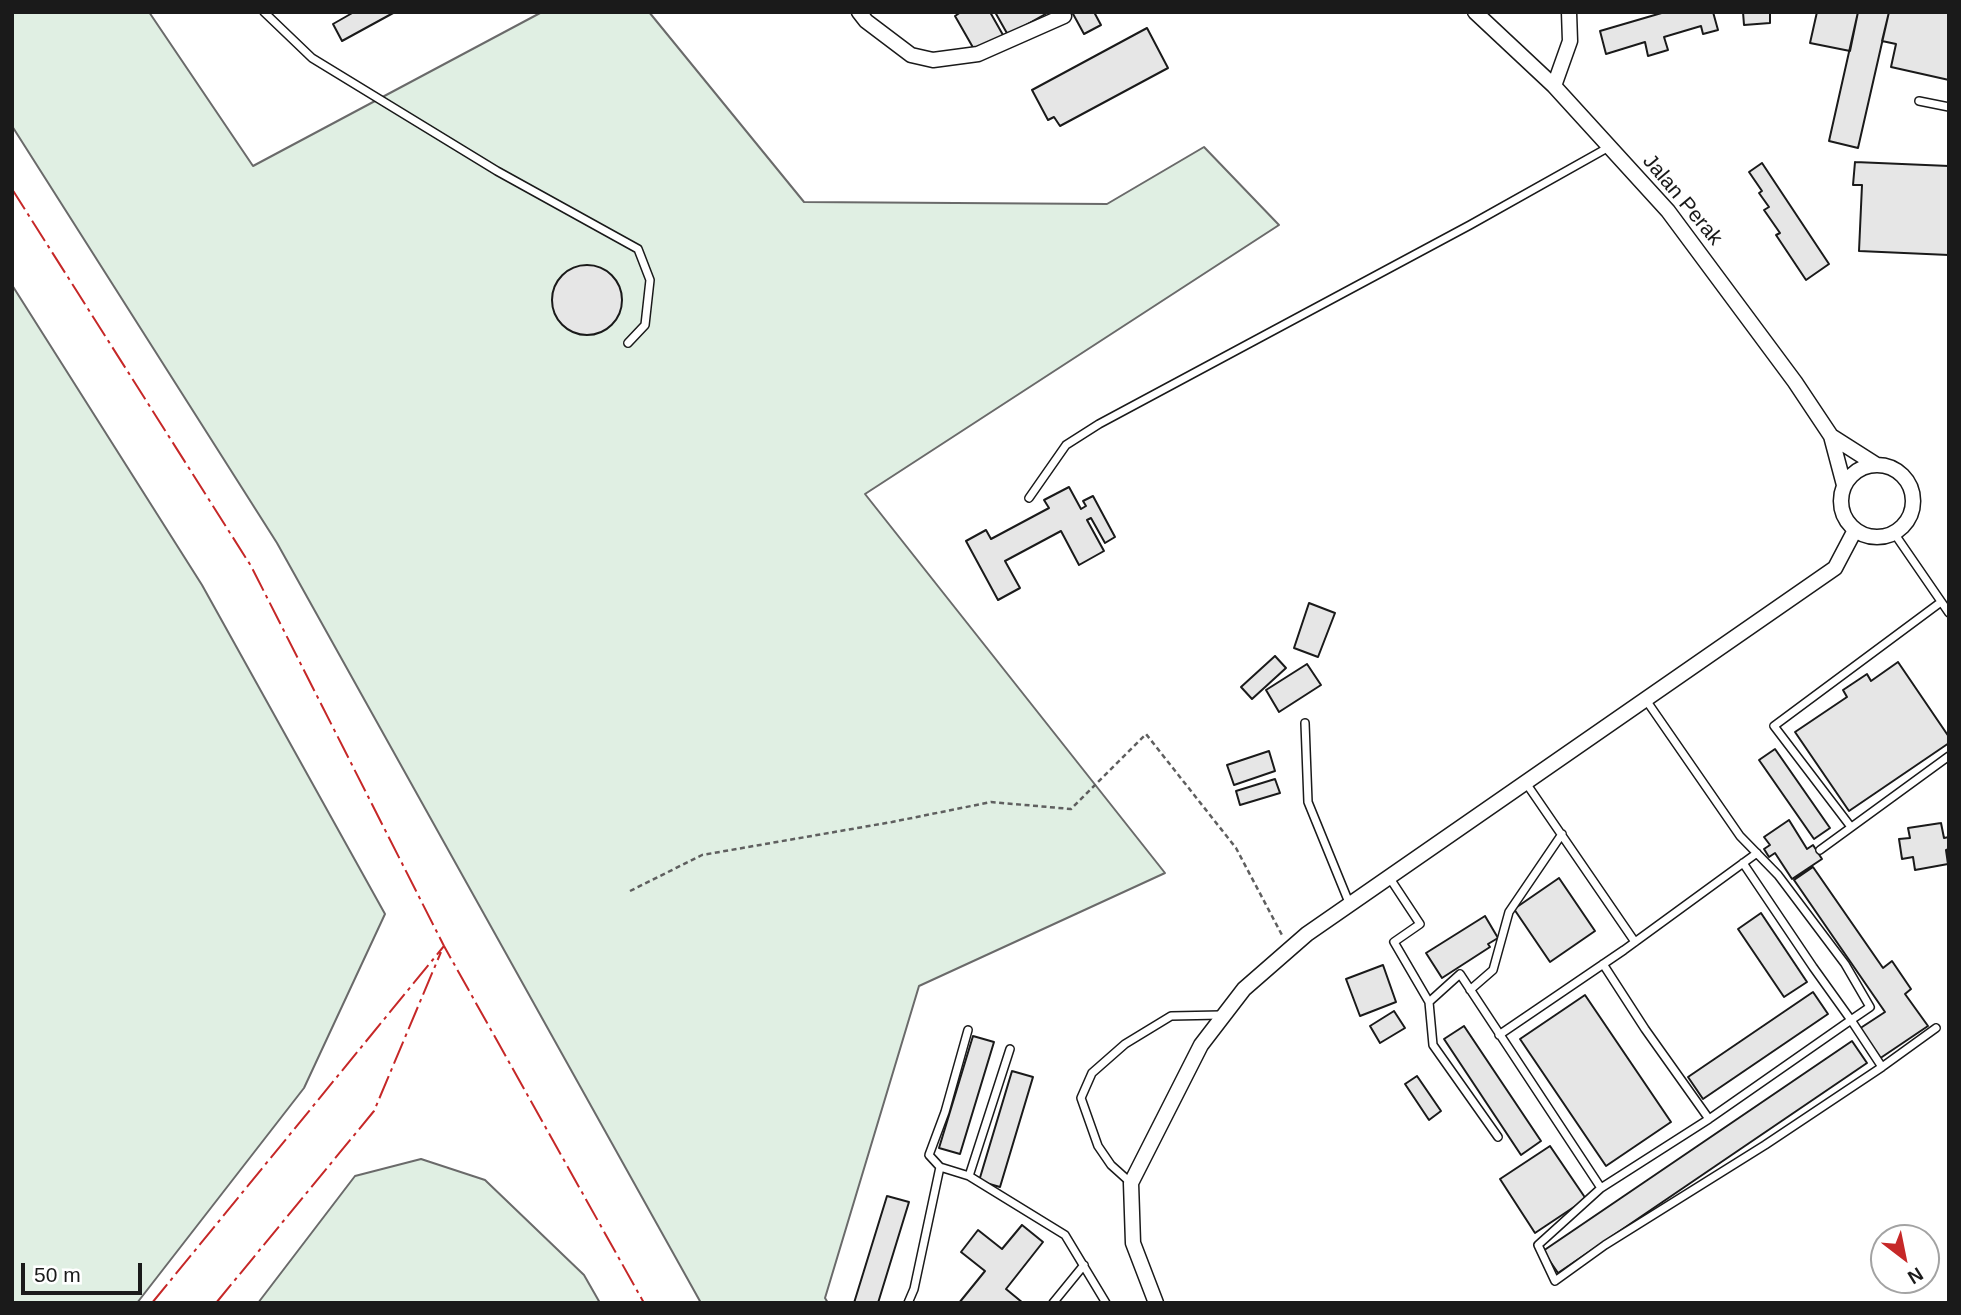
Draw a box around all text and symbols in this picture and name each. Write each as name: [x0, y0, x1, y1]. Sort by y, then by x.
street label: Jalan Perak: [1637, 149, 1727, 251]
north arrow: [1870, 1224, 1940, 1294]
scale bar: [24, 1248, 145, 1292]
text: 50 m: [34, 1263, 81, 1286]
text: N: [1904, 1263, 1927, 1288]

